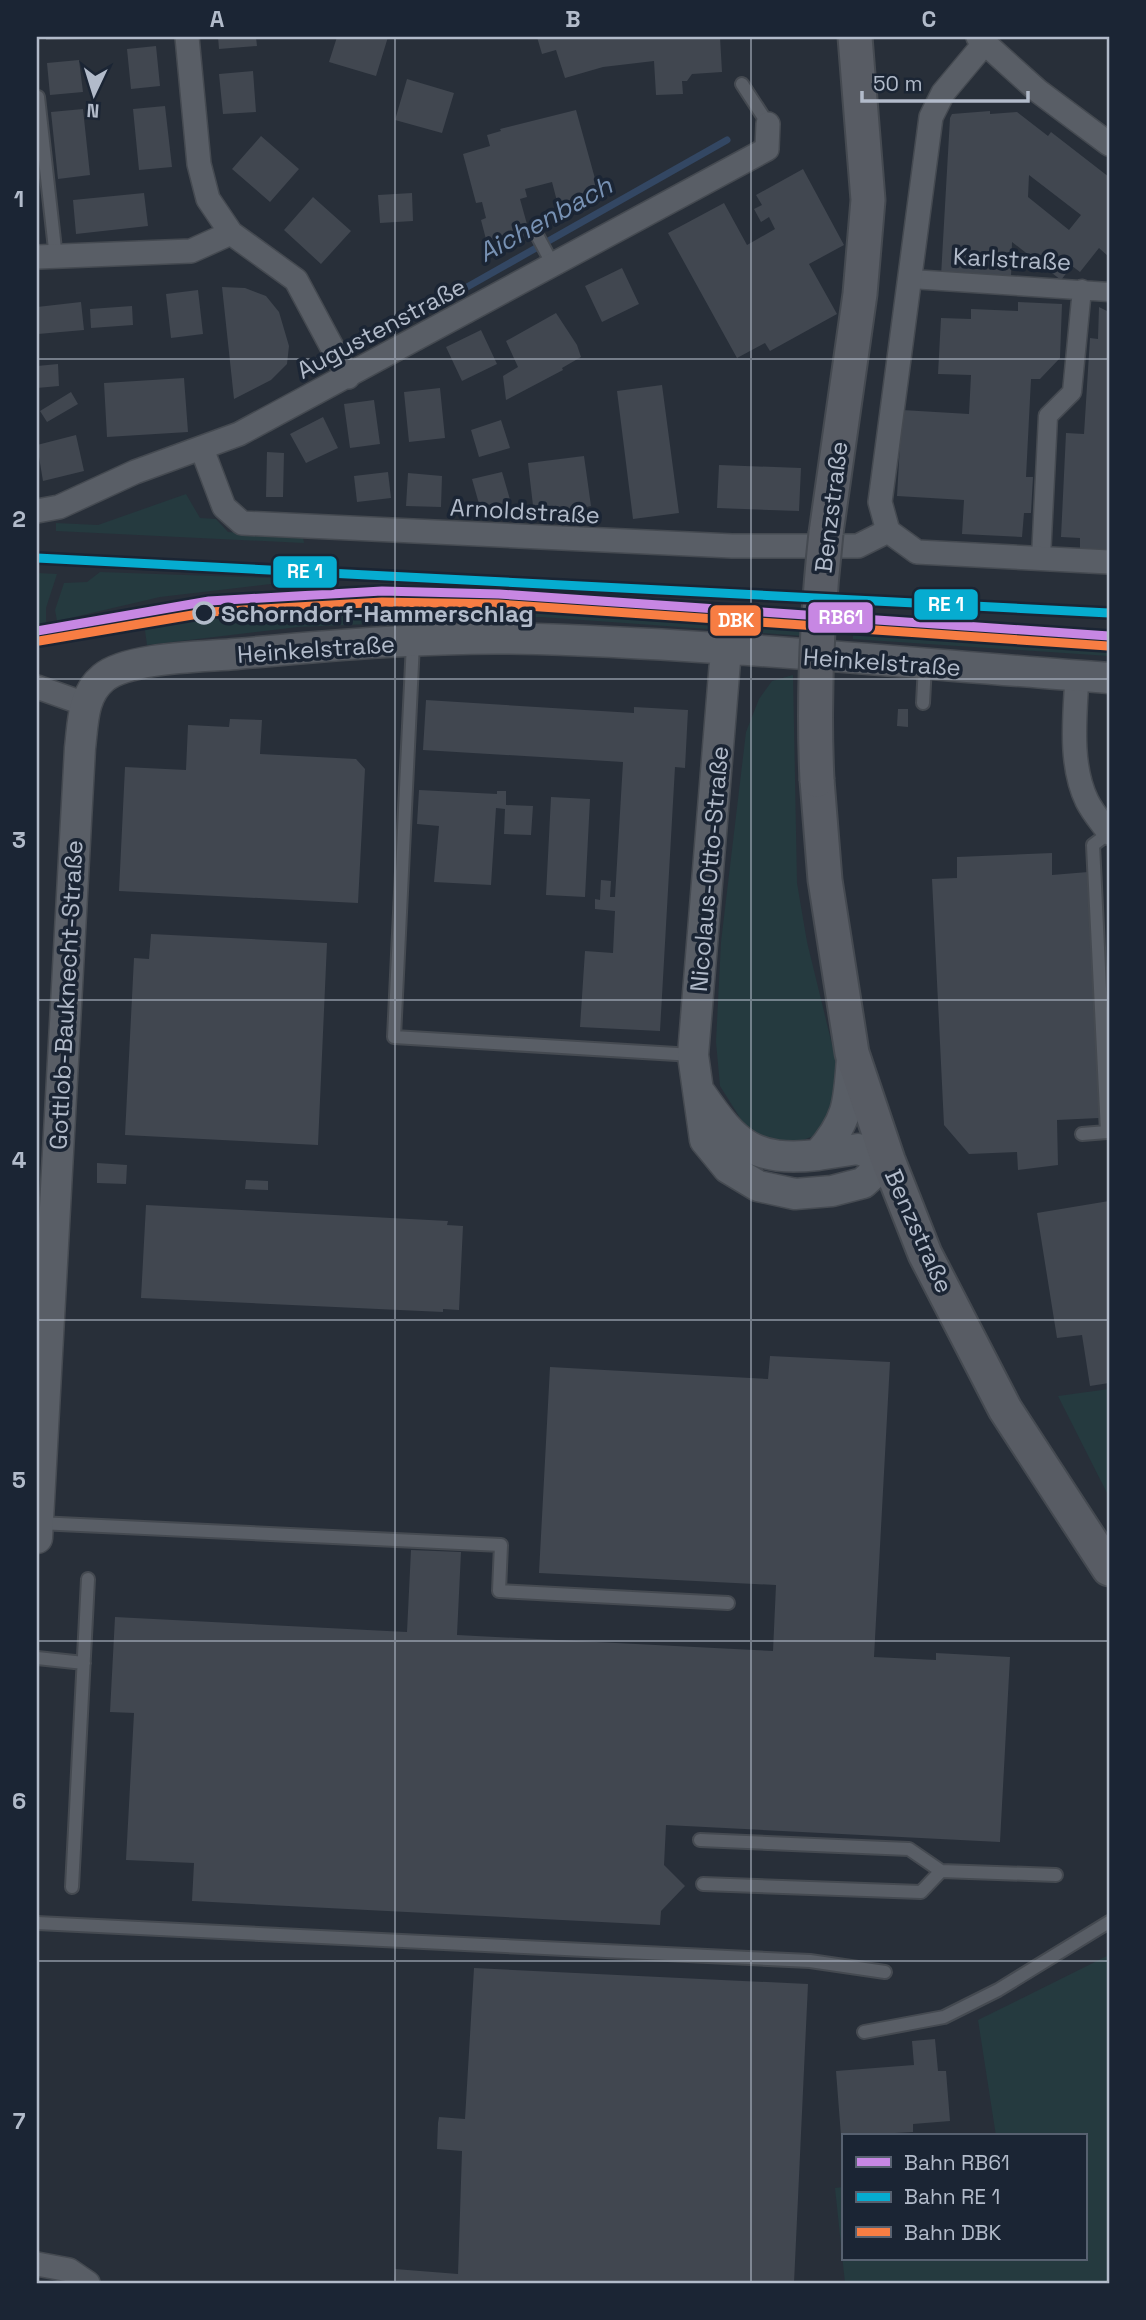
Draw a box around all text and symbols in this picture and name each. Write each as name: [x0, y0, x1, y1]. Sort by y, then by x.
text: A: [210, 4, 225, 34]
text: B: [565, 4, 581, 34]
text: C: [922, 4, 936, 34]
north arrow: [60, 60, 130, 130]
scale bar: [862, 60, 1029, 104]
text: 50 m: [873, 70, 923, 97]
text: N: [86, 98, 100, 123]
water label: Aichenbach: [472, 168, 619, 270]
text: 1: [14, 184, 24, 214]
street label: Karlstraße: [952, 240, 1072, 278]
street label: Augustenstraße: [291, 270, 471, 386]
street label: Benzstraße: [808, 439, 854, 575]
street label: Arnoldstraße: [449, 492, 601, 530]
text: 2: [12, 504, 26, 534]
line badge: RE 1: [272, 555, 338, 589]
text: RE 1: [287, 559, 323, 584]
line badge: RE 1: [913, 588, 979, 621]
text: RE 1: [928, 592, 964, 617]
place label: Schorndorf-Hammerschlag: [221, 598, 534, 629]
line badge: RB61: [807, 601, 874, 634]
marker: Schorndorf-Hammerschlag: [193, 602, 215, 624]
line badge: DBK: [709, 604, 762, 637]
text: RB61: [819, 605, 863, 630]
text: DBK: [718, 608, 754, 633]
street label: Heinkelstraße: [236, 628, 396, 670]
street label: Heinkelstraße: [802, 641, 962, 683]
street label: Nicolaus-Otto-Straße: [683, 745, 735, 993]
text: 3: [12, 825, 26, 855]
street label: Gottlob-Bauknecht-Straße: [42, 839, 90, 1151]
text: 4: [12, 1145, 27, 1175]
street label: Benzstraße: [878, 1164, 960, 1298]
text: 5: [12, 1465, 26, 1495]
text: 6: [12, 1786, 26, 1816]
text: 7: [13, 2106, 26, 2136]
legend: [842, 2134, 1086, 2260]
text: Bahn RB61: [904, 2149, 1010, 2176]
text: Bahn RE 1: [904, 2183, 1000, 2210]
text: Bahn DBK: [904, 2219, 1001, 2246]

